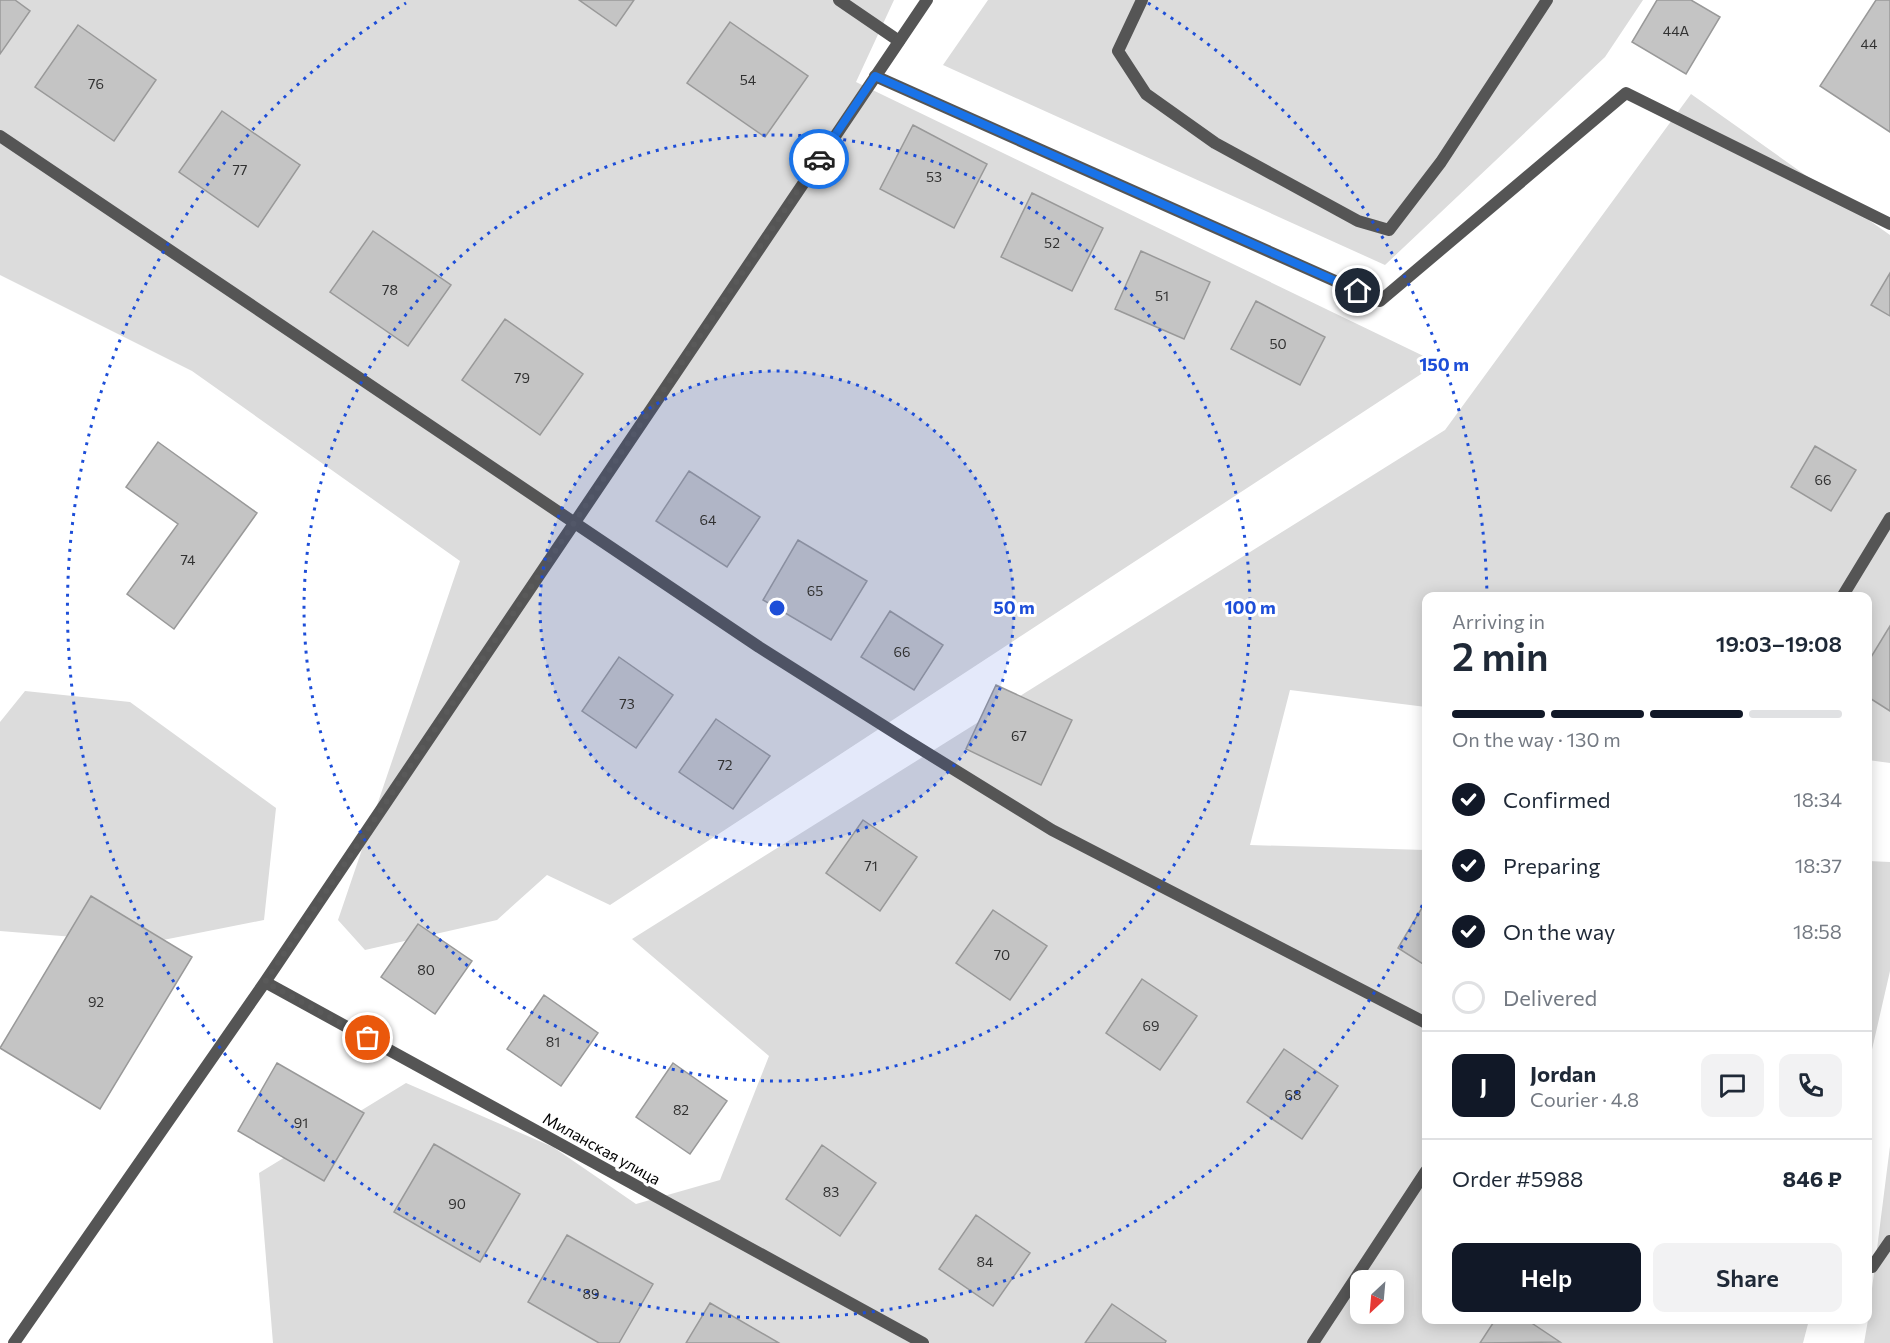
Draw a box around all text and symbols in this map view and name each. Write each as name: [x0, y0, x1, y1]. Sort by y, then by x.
house number: 44А: [1663, 22, 1690, 39]
house number: 44: [1861, 35, 1878, 52]
house number: 54: [740, 71, 757, 88]
house number: 76: [88, 75, 104, 92]
courier: [789, 129, 849, 189]
icon: car: [803, 143, 836, 176]
house number: 77: [233, 161, 247, 178]
house number: 53: [926, 168, 942, 185]
house number: 52: [1044, 234, 1060, 251]
pin: [1332, 265, 1383, 316]
icon: home: [1341, 274, 1374, 307]
house number: 78: [382, 281, 398, 298]
house number: 51: [1155, 287, 1169, 304]
house number: 50: [1269, 335, 1287, 352]
text: 150 m: [1419, 353, 1469, 375]
house number: 79: [514, 369, 530, 386]
house number: 66: [1815, 471, 1832, 488]
house number: 64: [700, 511, 717, 528]
house number: 74: [181, 551, 196, 568]
house number: 65: [807, 582, 823, 599]
text: 50 m: [993, 596, 1035, 618]
text: 100 m: [1224, 596, 1276, 618]
centre of rings: [767, 598, 787, 618]
text: Arriving in: [1452, 609, 1545, 633]
text: 19:03–19:08: [1716, 630, 1842, 657]
text: 2 min: [1452, 631, 1549, 679]
house number: 66: [894, 643, 911, 660]
house number: 73: [619, 695, 635, 712]
house number: 67: [1011, 727, 1027, 744]
text: On the way · 130 m: [1452, 727, 1621, 751]
house number: 72: [717, 756, 733, 773]
icon: check: [1452, 783, 1485, 816]
text: Confirmed: [1503, 786, 1610, 813]
text: 18:34: [1793, 787, 1842, 811]
icon: check: [1452, 849, 1485, 882]
text: Preparing: [1503, 852, 1600, 879]
text: 18:37: [1795, 853, 1842, 877]
house number: 71: [864, 857, 878, 874]
icon: check: [1452, 915, 1485, 948]
text: On the way: [1503, 918, 1615, 945]
text: 18:58: [1793, 919, 1842, 943]
house number: 70: [994, 946, 1010, 963]
house number: 80: [417, 961, 435, 978]
text: Delivered: [1503, 984, 1597, 1011]
house number: 92: [88, 993, 104, 1010]
pin: [342, 1012, 393, 1063]
house number: 69: [1143, 1017, 1159, 1034]
icon: bag: [351, 1021, 384, 1054]
house number: 81: [546, 1033, 560, 1050]
button: chat: [1701, 1054, 1764, 1117]
button: phone: [1779, 1054, 1842, 1117]
text: Jordan: [1530, 1060, 1596, 1087]
text: J: [1480, 1072, 1487, 1099]
house number: 68: [1285, 1086, 1302, 1103]
text: Courier · 4.8: [1530, 1087, 1639, 1111]
house number: 82: [673, 1101, 689, 1118]
street label: Миланская улица: [540, 1108, 664, 1188]
house number: 91: [294, 1114, 308, 1131]
text: Order #5988: [1452, 1165, 1583, 1192]
text: 846 ₽: [1783, 1165, 1842, 1192]
house number: 83: [823, 1183, 839, 1200]
house number: 90: [448, 1195, 466, 1212]
button: Help: [1452, 1243, 1641, 1312]
button: Share: [1653, 1243, 1842, 1312]
house number: 84: [977, 1253, 994, 1270]
north arrow: [1350, 1270, 1404, 1324]
map controls: [1350, 1270, 1404, 1324]
house number: 89: [583, 1285, 600, 1302]

